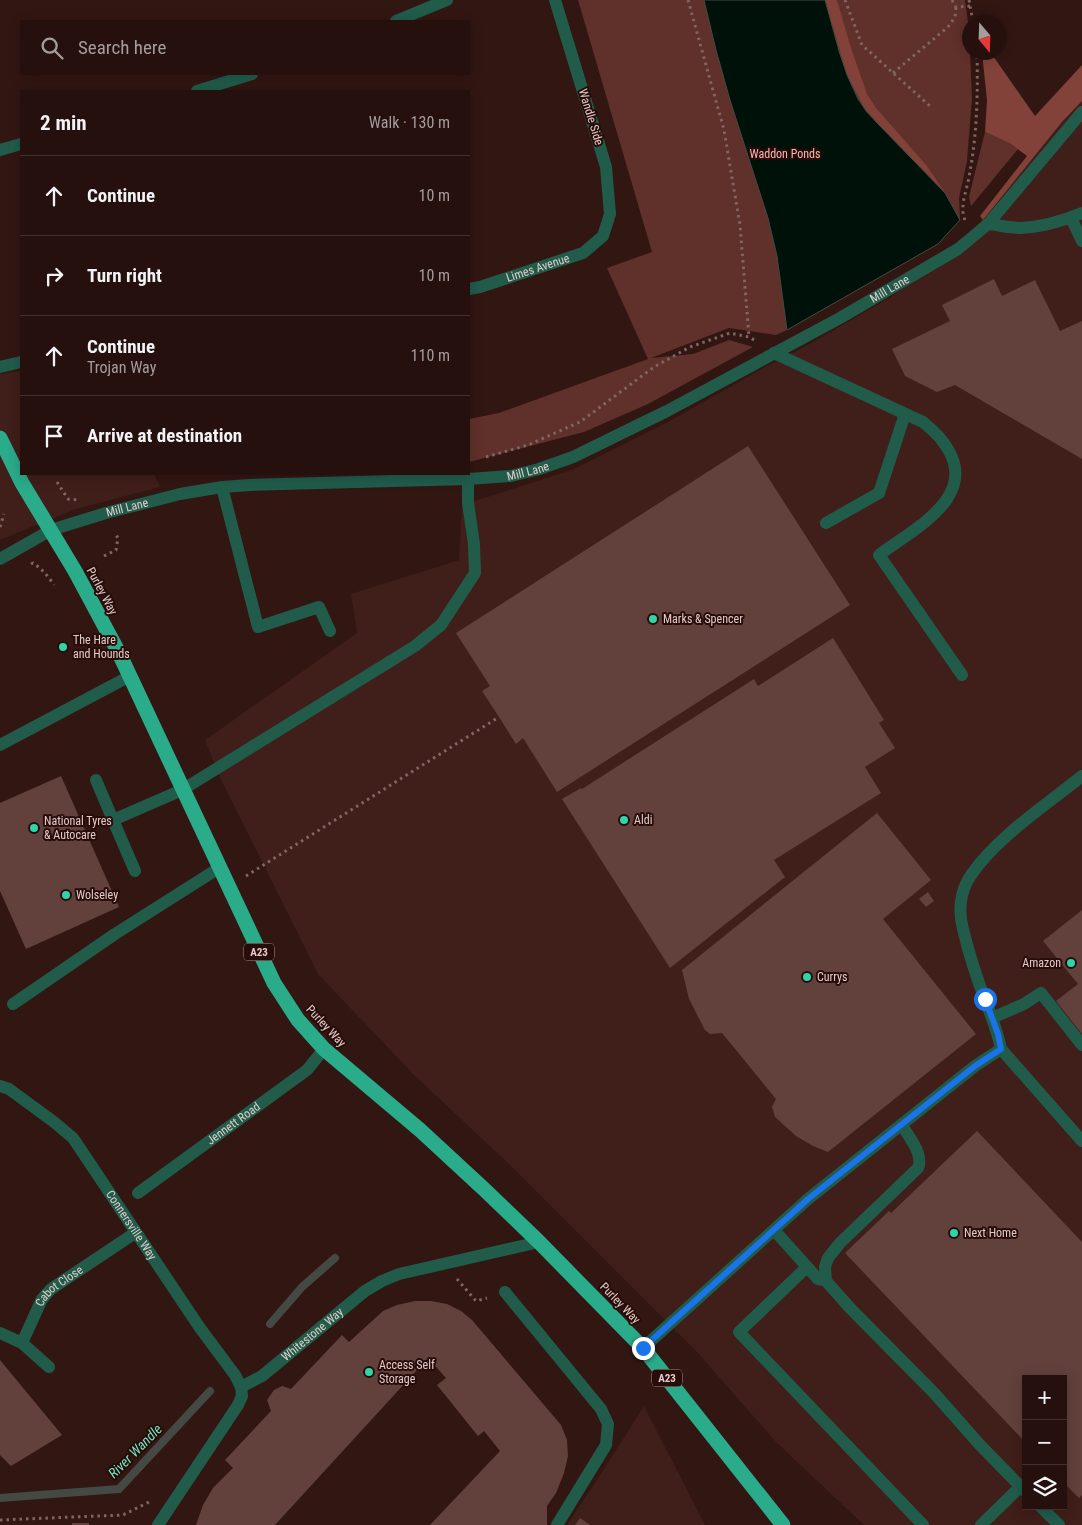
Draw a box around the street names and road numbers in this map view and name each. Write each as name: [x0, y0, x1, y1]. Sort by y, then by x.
street label: Wandle Side: [576, 87, 606, 147]
street label: Limes Avenue: [504, 251, 572, 285]
street label: Mill Lane: [868, 272, 912, 306]
street label: Mill Lane: [505, 459, 551, 484]
street label: Mill Lane: [104, 495, 150, 520]
street label: Purley Way: [84, 565, 120, 617]
road number: A23: [244, 944, 274, 960]
street label: Purley Way: [303, 1002, 349, 1050]
street label: Jennett Road: [204, 1099, 263, 1148]
street label: Connersville Way: [103, 1188, 160, 1263]
street label: Cabot Close: [33, 1263, 86, 1309]
street label: Purley Way: [597, 1280, 643, 1326]
street label: Whitestone Way: [279, 1305, 346, 1364]
road number: A23: [652, 1370, 682, 1386]

